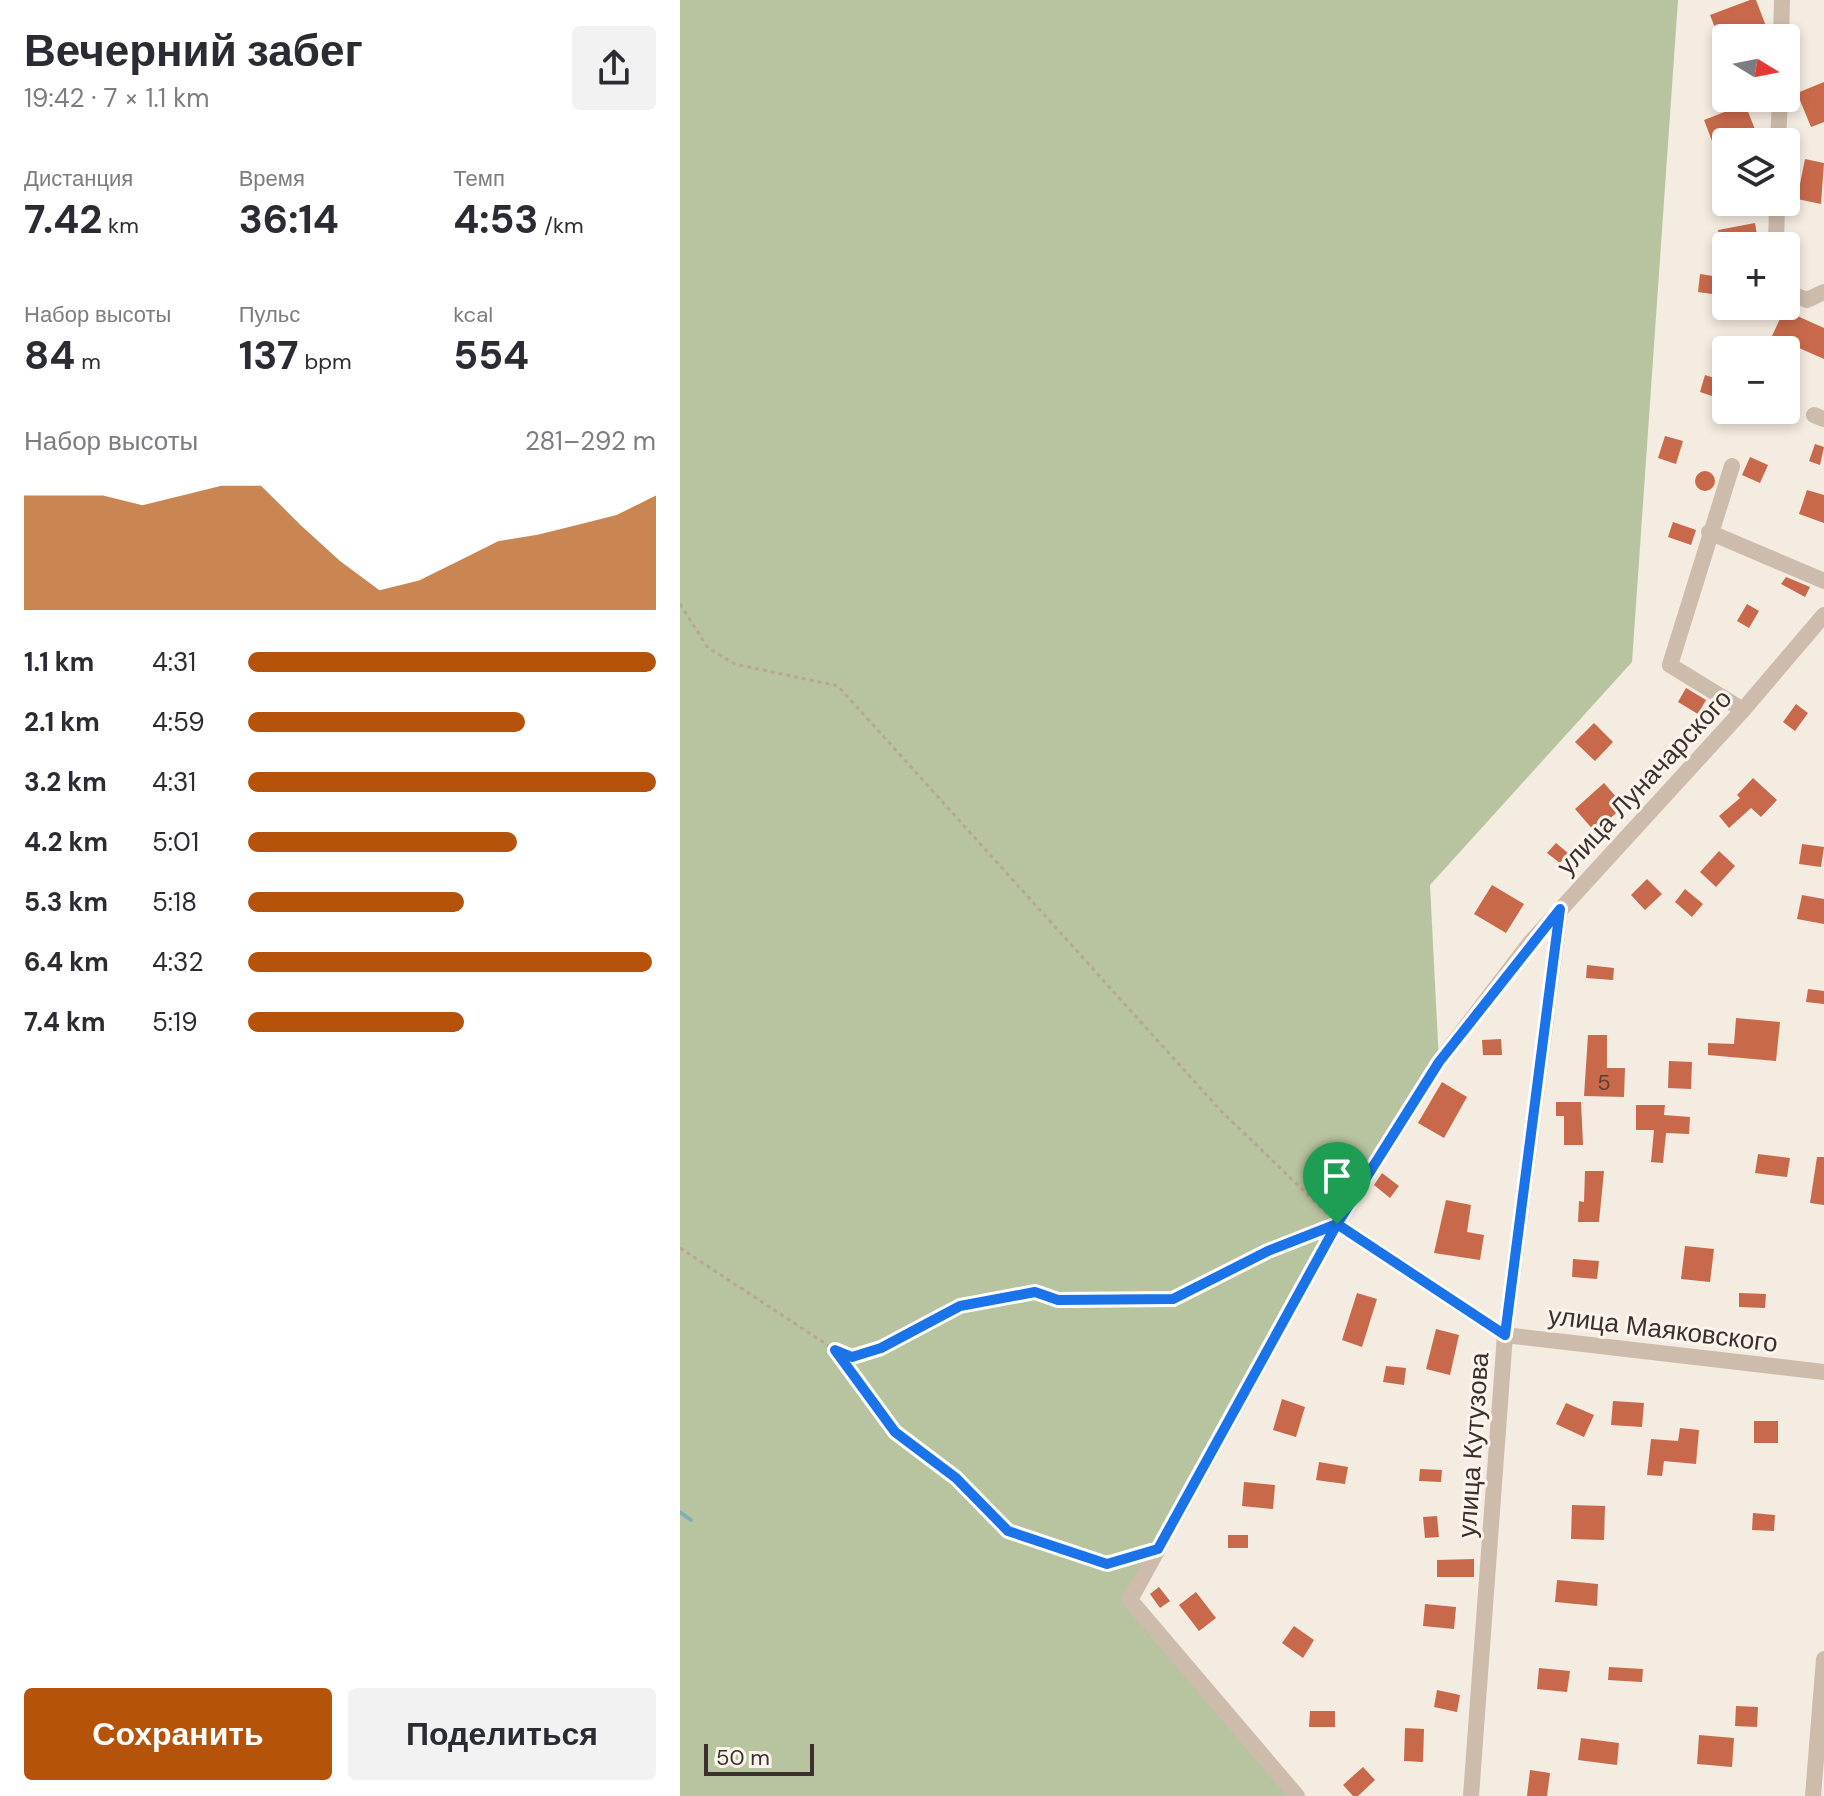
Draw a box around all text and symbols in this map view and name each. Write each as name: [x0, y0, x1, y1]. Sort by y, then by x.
text: Вечерний забег: [24, 22, 363, 80]
north arrow: [1712, 24, 1800, 112]
map controls: [1712, 24, 1800, 424]
button: share: [572, 26, 656, 110]
text: 19:42 · 7 × 1.1 km: [24, 81, 209, 115]
button: layers: [1712, 128, 1800, 216]
text: Дистанция: [24, 164, 133, 193]
text: Время: [239, 164, 305, 193]
text: Темп: [453, 164, 505, 193]
text: 7.42: [24, 193, 102, 245]
text: 36:14: [239, 193, 339, 245]
text: 4:53: [453, 193, 539, 245]
text: km: [102, 211, 139, 240]
text: /km: [539, 211, 584, 240]
button: +: [1712, 232, 1800, 320]
text: Набор высоты: [24, 300, 171, 329]
text: Пульс: [239, 300, 300, 329]
text: kcal: [453, 300, 493, 329]
text: 84: [24, 329, 75, 381]
text: 137: [239, 329, 299, 381]
text: 554: [453, 329, 529, 381]
button: −: [1712, 336, 1800, 424]
text: m: [75, 347, 101, 376]
text: bpm: [299, 347, 352, 376]
text: Набор высоты: [24, 424, 198, 458]
text: 281–292 m: [525, 424, 656, 458]
text: 1.1 km: [24, 645, 94, 679]
text: 4:31: [152, 645, 196, 679]
street label: улица Луначарского: [1549, 682, 1739, 882]
text: 2.1 km: [24, 705, 100, 739]
text: 4:59: [152, 705, 204, 739]
text: 3.2 km: [24, 765, 107, 799]
text: 4:31: [152, 765, 196, 799]
text: 4.2 km: [24, 825, 108, 859]
text: 5:01: [152, 825, 199, 859]
text: 5.3 km: [24, 885, 108, 919]
text: 5:18: [152, 885, 197, 919]
text: 6.4 km: [24, 945, 109, 979]
text: 4:32: [152, 945, 203, 979]
text: 7.4 km: [24, 1005, 105, 1039]
text: 5:19: [152, 1005, 198, 1039]
house number: 5: [1597, 1068, 1611, 1097]
pin: [1303, 1142, 1371, 1224]
icon: arrive: [1315, 1154, 1359, 1198]
street label: улица Маяковского: [1546, 1298, 1780, 1360]
street label: улица Кутузова: [1450, 1351, 1496, 1539]
button: Сохранить: [24, 1688, 332, 1780]
button: Поделиться: [348, 1688, 656, 1780]
scale bar: [704, 1740, 814, 1776]
text: 50 m: [716, 1743, 770, 1772]

